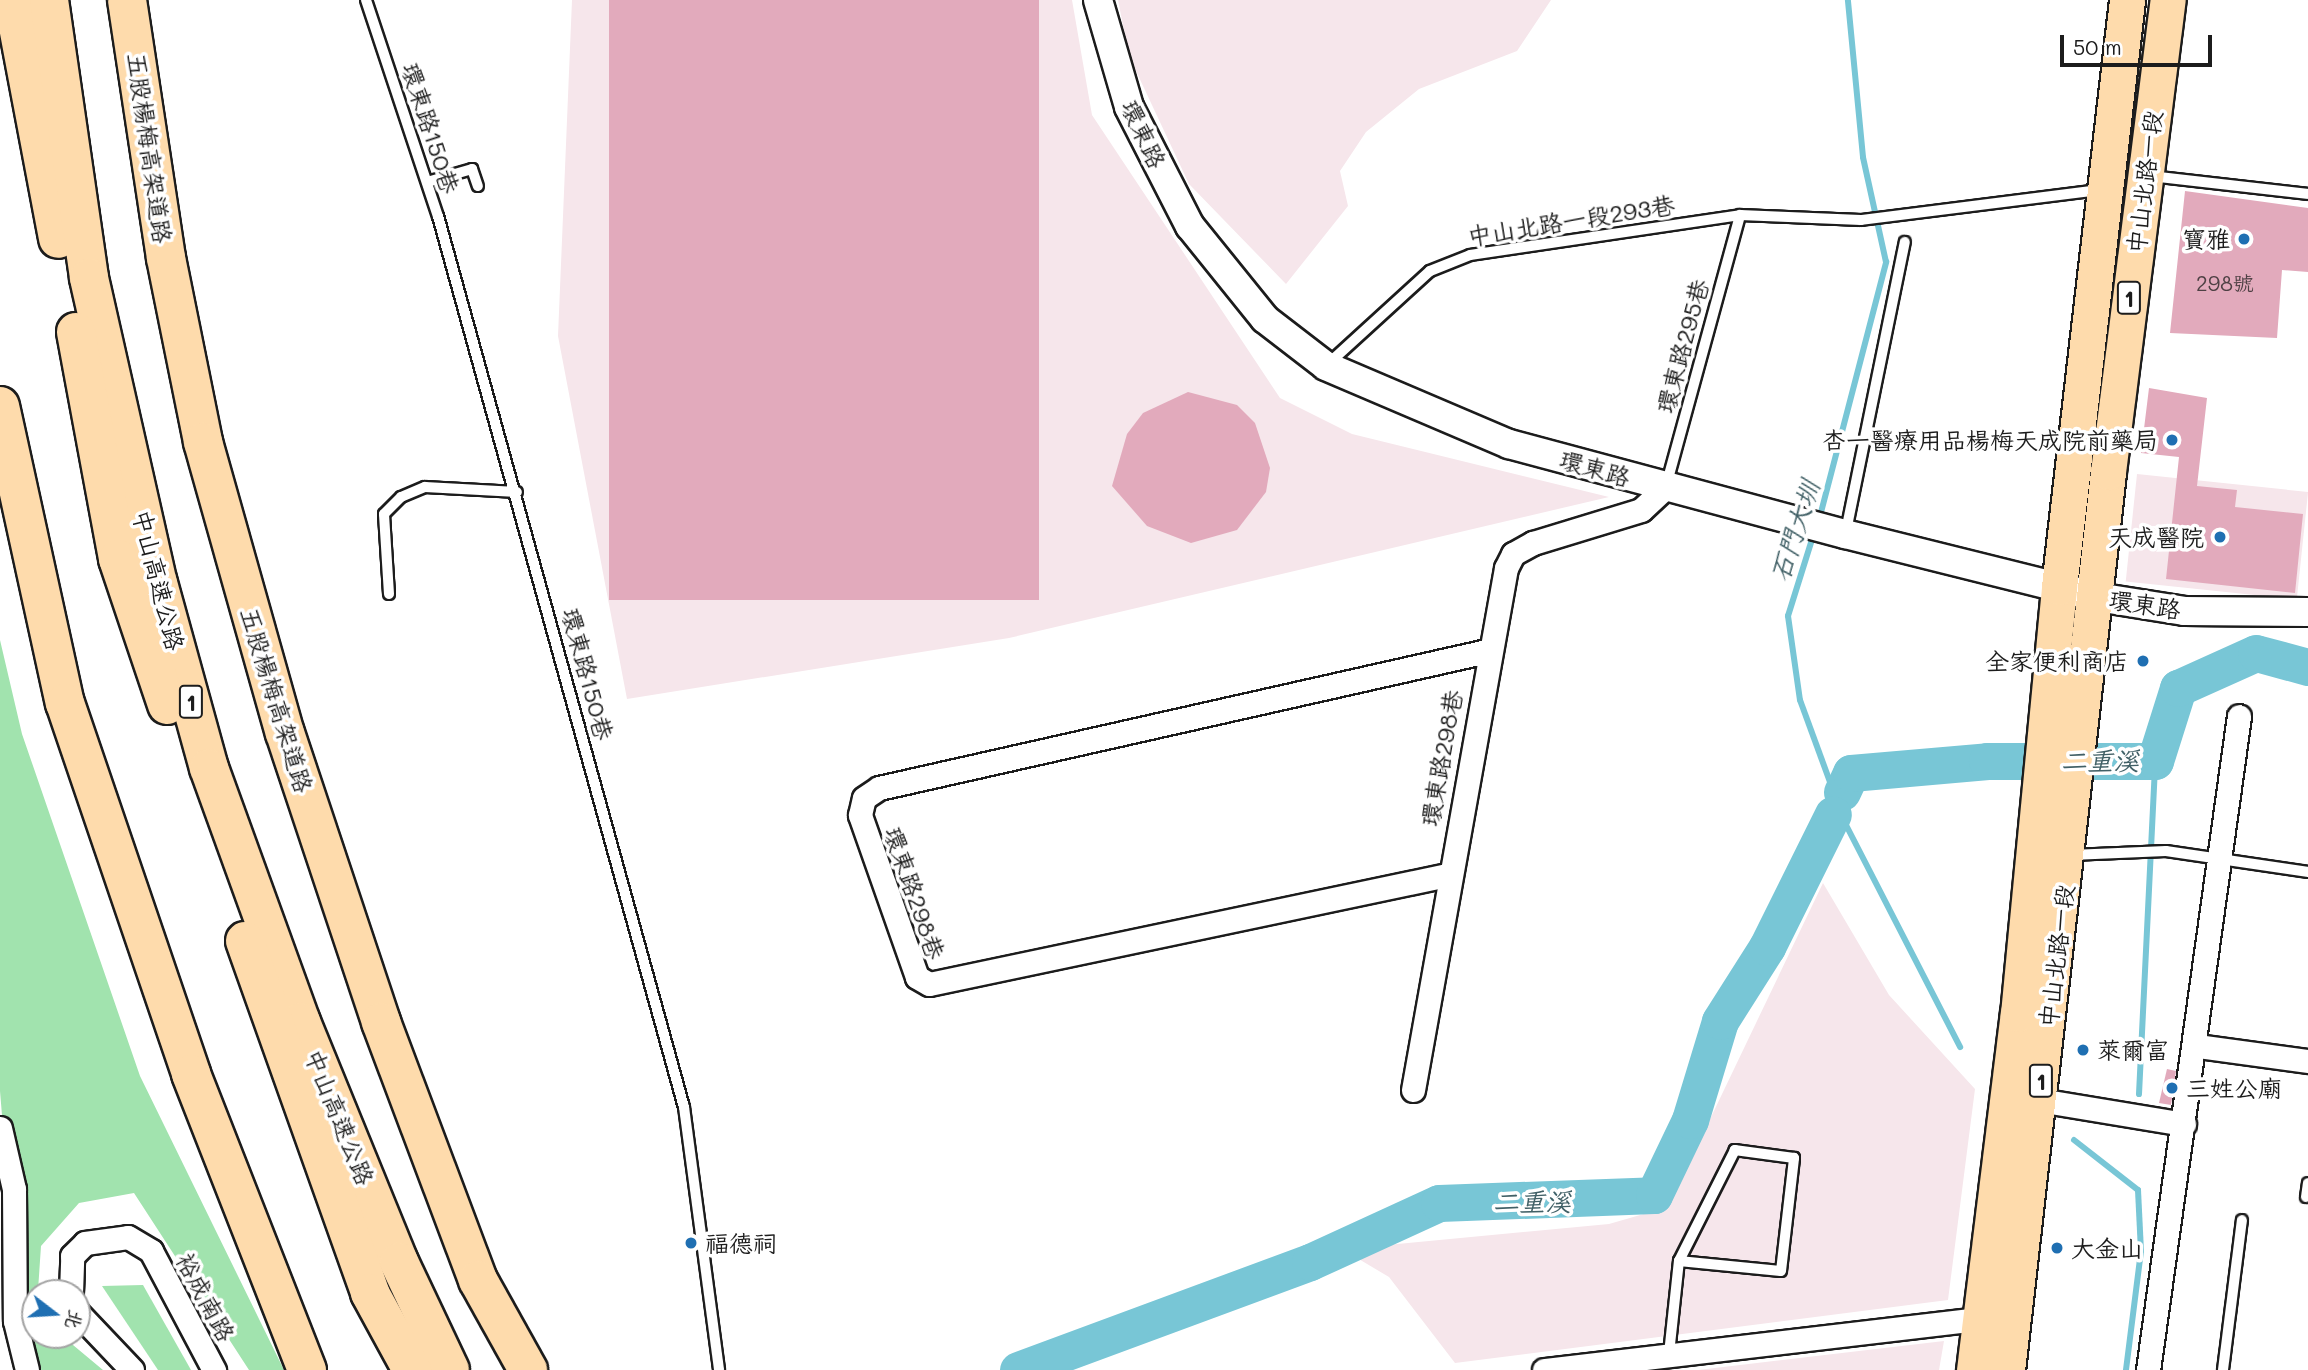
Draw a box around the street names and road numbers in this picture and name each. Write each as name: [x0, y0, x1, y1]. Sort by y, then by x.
street label: 五股楊梅高架道路: [122, 51, 178, 245]
street label: 環東路150巷: [396, 59, 466, 197]
street label: 環東路: [1116, 95, 1172, 173]
street label: 中山北路一段: [2121, 109, 2167, 255]
street label: 中山北路一段293巷: [1465, 189, 1677, 251]
street label: 環東路295巷: [1650, 276, 1714, 416]
road number: 1: [2117, 278, 2141, 318]
street label: 環東路: [1556, 444, 1634, 492]
street label: 中山高速公路: [128, 507, 190, 653]
street label: 環東路: [2107, 584, 2183, 624]
street label: 五股楊梅高架道路: [235, 604, 319, 796]
street label: 環東路150巷: [557, 605, 619, 743]
road number: 1: [179, 682, 203, 722]
street label: 環東路298巷: [1415, 688, 1467, 828]
street label: 環東路298巷: [879, 823, 951, 963]
street label: 中山北路一段: [2033, 883, 2079, 1029]
street label: 中山高速公路: [300, 1045, 380, 1189]
road number: 1: [2029, 1062, 2053, 1100]
street label: 裕成南路: [171, 1248, 241, 1346]

